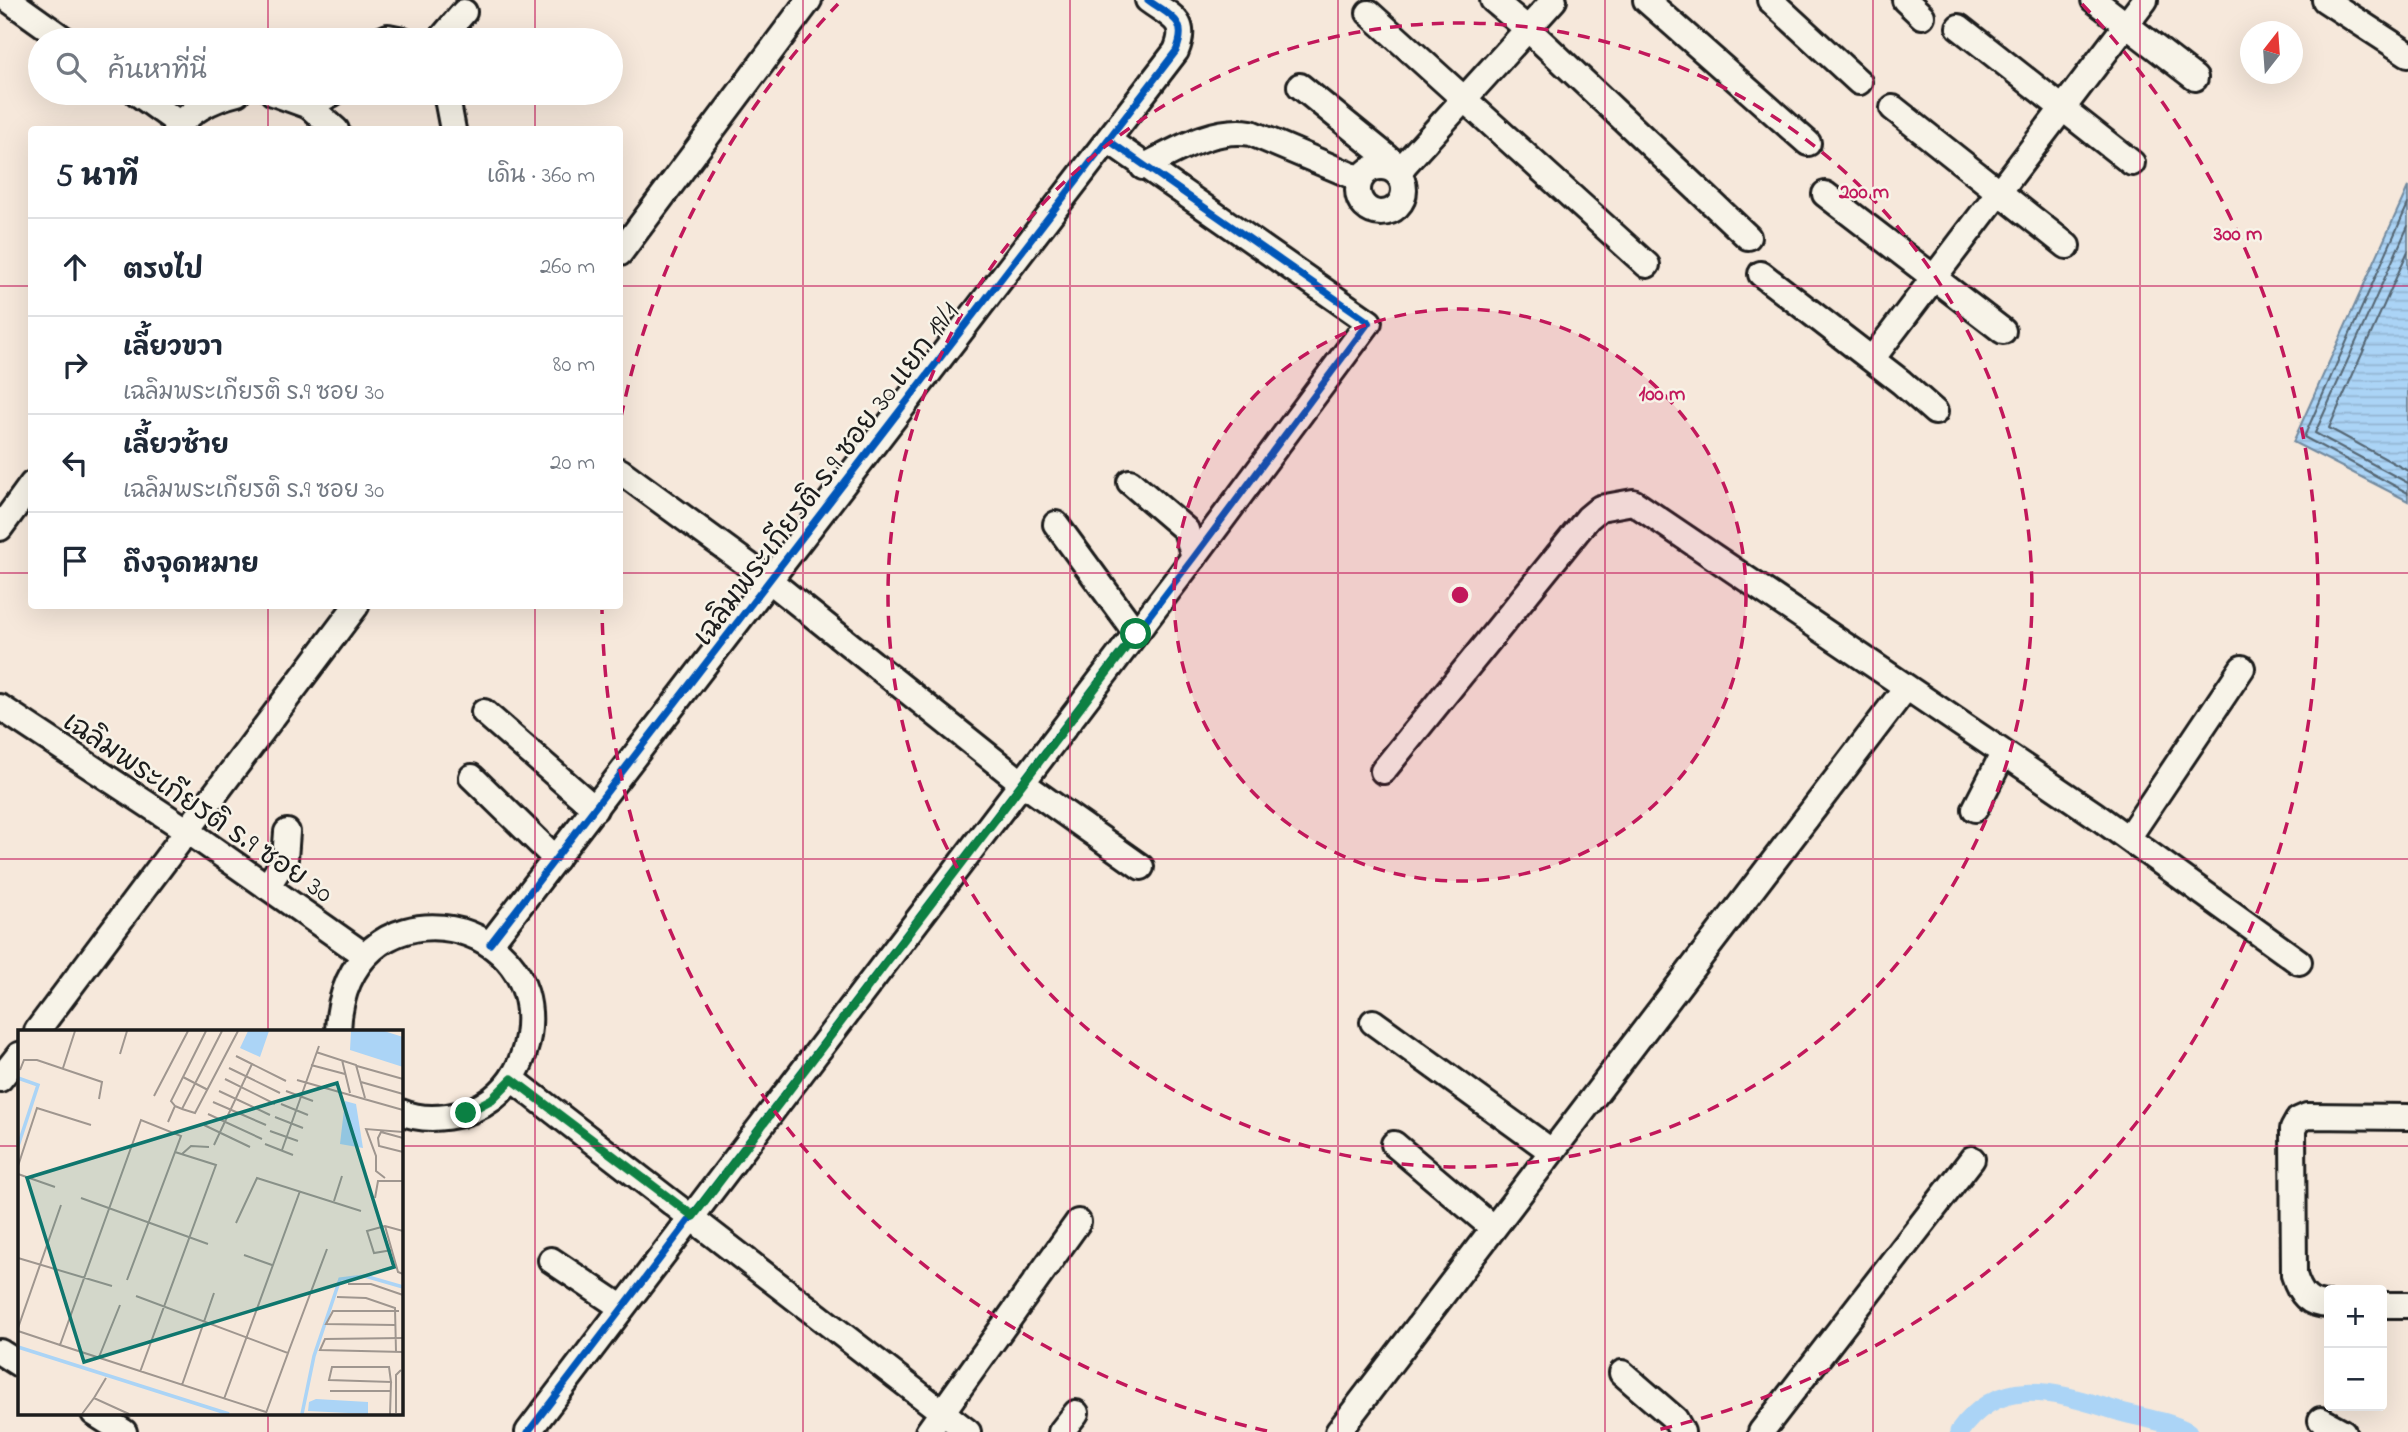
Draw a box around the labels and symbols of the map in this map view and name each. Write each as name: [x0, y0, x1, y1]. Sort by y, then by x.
north arrow: [2240, 21, 2303, 84]
text: 200 m: [1838, 178, 1889, 208]
text: 300 m: [2213, 220, 2262, 250]
street label: เฉลิมพระเกียรติ ร.9 ซอย 30 แยก 19/1: [685, 295, 971, 656]
text: 100 m: [1639, 380, 1685, 410]
centre of rings: [1448, 583, 1472, 607]
route start: [1120, 618, 1151, 649]
street label: เฉลิมพระเกียรติ ร.9 ซอย 30: [54, 703, 340, 915]
inset map: [18, 1030, 402, 1414]
route end: [450, 1097, 481, 1128]

